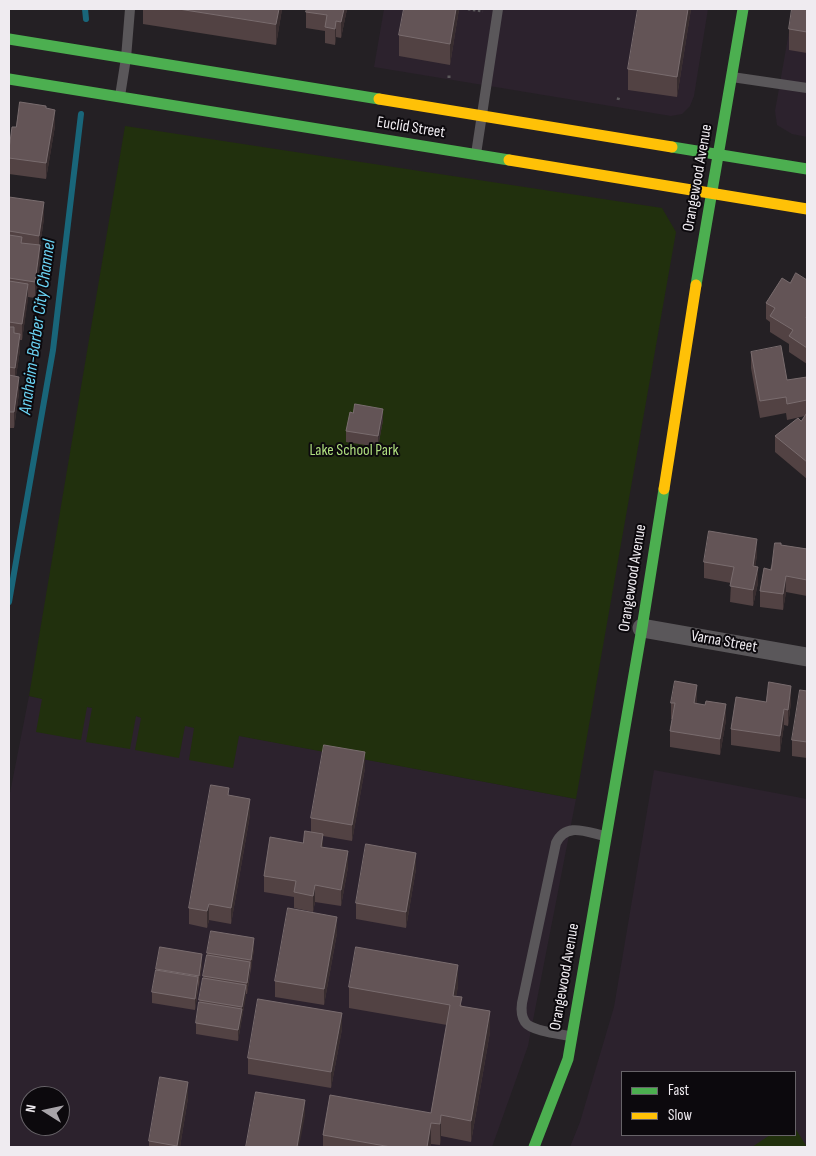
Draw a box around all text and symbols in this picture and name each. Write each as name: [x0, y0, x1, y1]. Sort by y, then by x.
street label: Euclid Street: [375, 113, 447, 143]
street label: Orangewood Avenue: [679, 123, 717, 233]
water label: Anaheim-Barber City Channel: [15, 238, 61, 416]
park label: Lake School Park: [309, 441, 399, 461]
street label: Orangewood Avenue: [615, 523, 651, 633]
street label: Varna Street: [689, 627, 759, 657]
street label: Orangewood Avenue: [546, 922, 584, 1032]
legend: [621, 1071, 796, 1136]
text: Fast: [668, 1081, 689, 1100]
north arrow: [20, 1086, 70, 1136]
text: N: [22, 1103, 40, 1114]
text: Slow: [668, 1106, 692, 1125]

